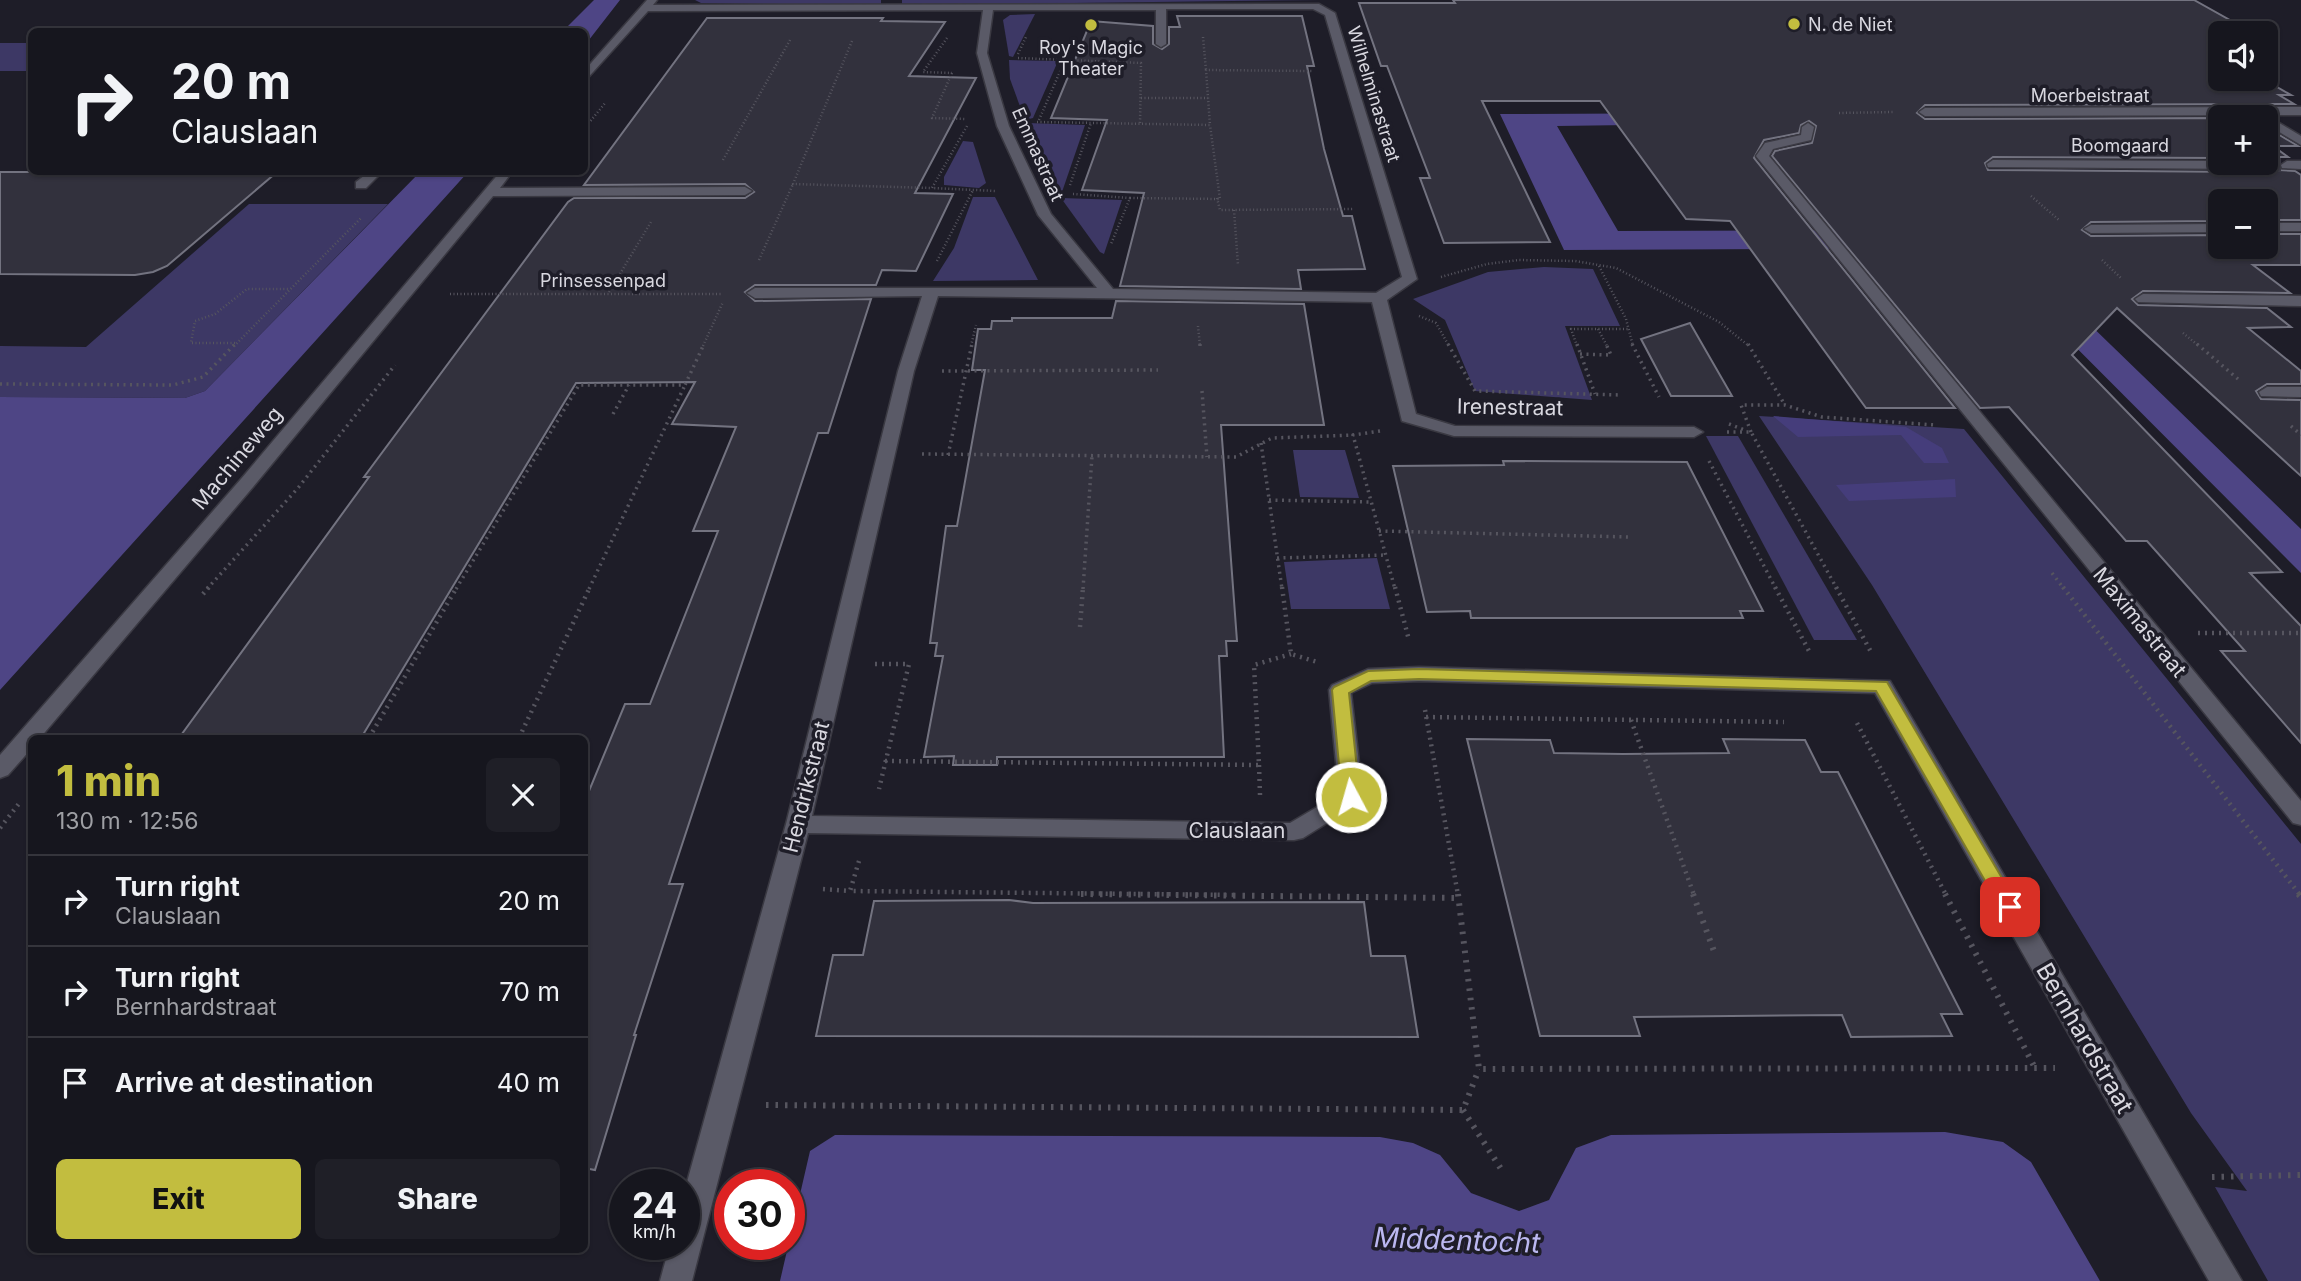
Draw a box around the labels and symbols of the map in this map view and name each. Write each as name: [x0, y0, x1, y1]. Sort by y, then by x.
place label: N. de Niet: [1808, 14, 1893, 35]
marker: N. de Niet: [1786, 16, 1802, 32]
marker: Roy's Magic Theater: [1083, 17, 1099, 33]
street label: Wilhelminastraat: [1343, 23, 1405, 165]
place label: Roy's Magic Theater: [1039, 37, 1143, 79]
street label: Moerbeistraat: [2031, 85, 2149, 106]
street label: Emmastraat: [1008, 104, 1068, 204]
street label: Boomgaard: [2071, 135, 2169, 156]
street label: Prinsessenpad: [540, 270, 666, 291]
street label: Irenestraat: [1457, 394, 1564, 420]
street label: Machineweg: [187, 402, 287, 514]
street label: Maximastraat: [2088, 562, 2192, 682]
street label: Hendrikstraat: [778, 719, 834, 855]
position arrow: [1314, 760, 1388, 834]
street label: Clauslaan: [1189, 818, 1285, 843]
pin: [1980, 877, 2040, 937]
street label: Bernhardstraat: [2030, 958, 2140, 1118]
speed limit sign: 30: [714, 1169, 805, 1260]
water label: Middentocht: [1373, 1220, 1542, 1260]

